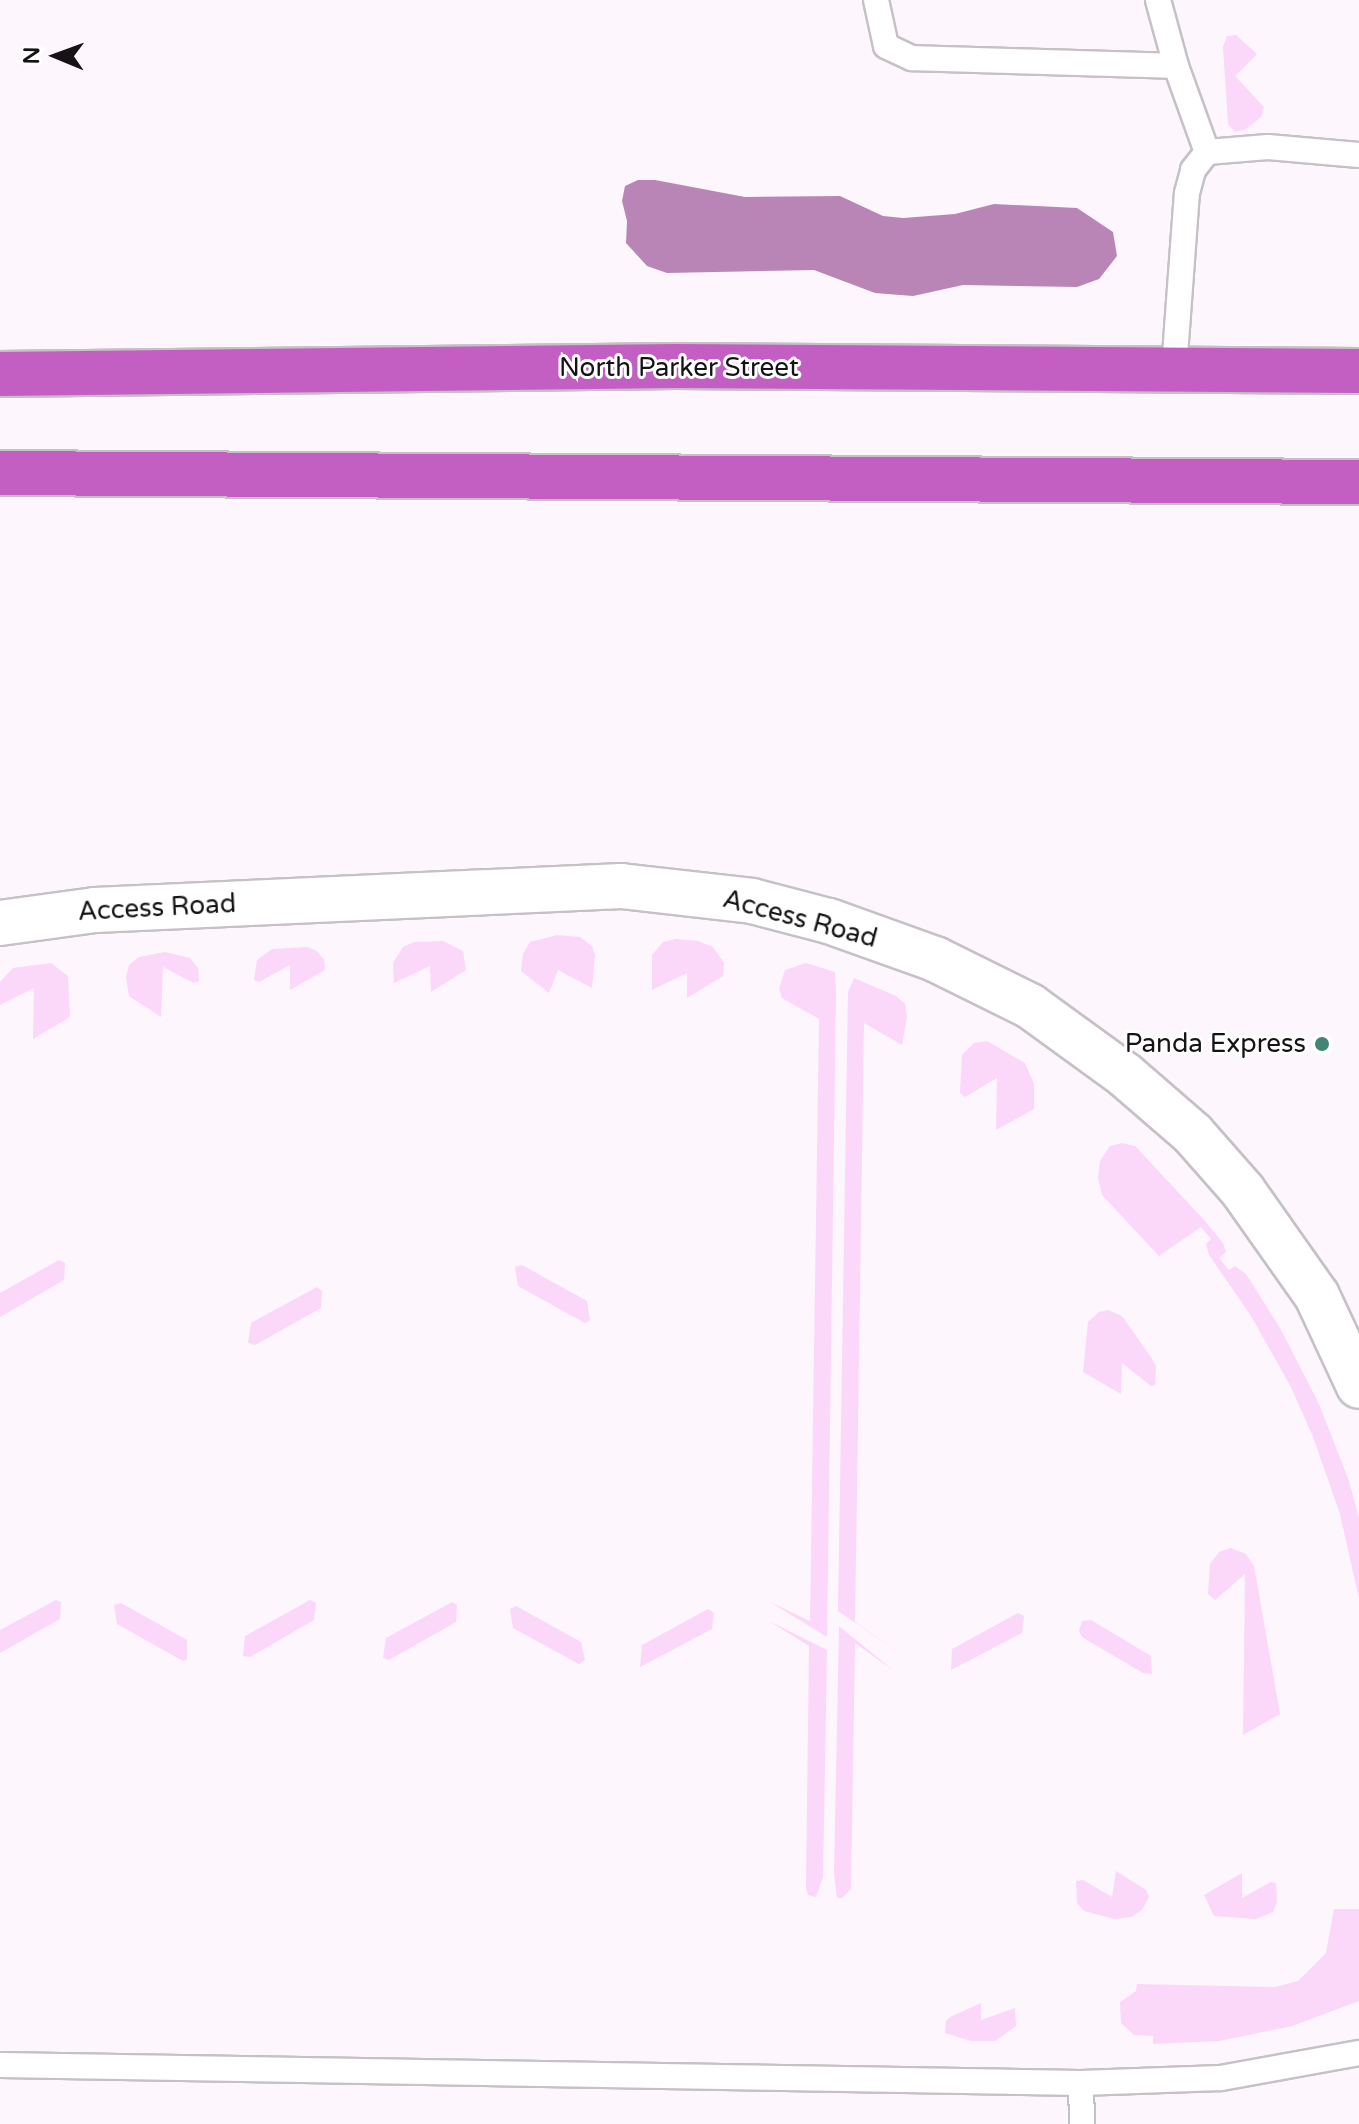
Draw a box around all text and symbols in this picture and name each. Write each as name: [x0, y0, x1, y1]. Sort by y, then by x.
north arrow: [16, 16, 96, 96]
text: N: [19, 47, 45, 65]
street label: North Parker Street: [559, 352, 799, 384]
street label: Access Road: [719, 883, 881, 955]
street label: Access Road: [77, 888, 237, 928]
place label: Panda Express: [1125, 1028, 1306, 1060]
marker: Panda Express: [1313, 1035, 1331, 1053]

